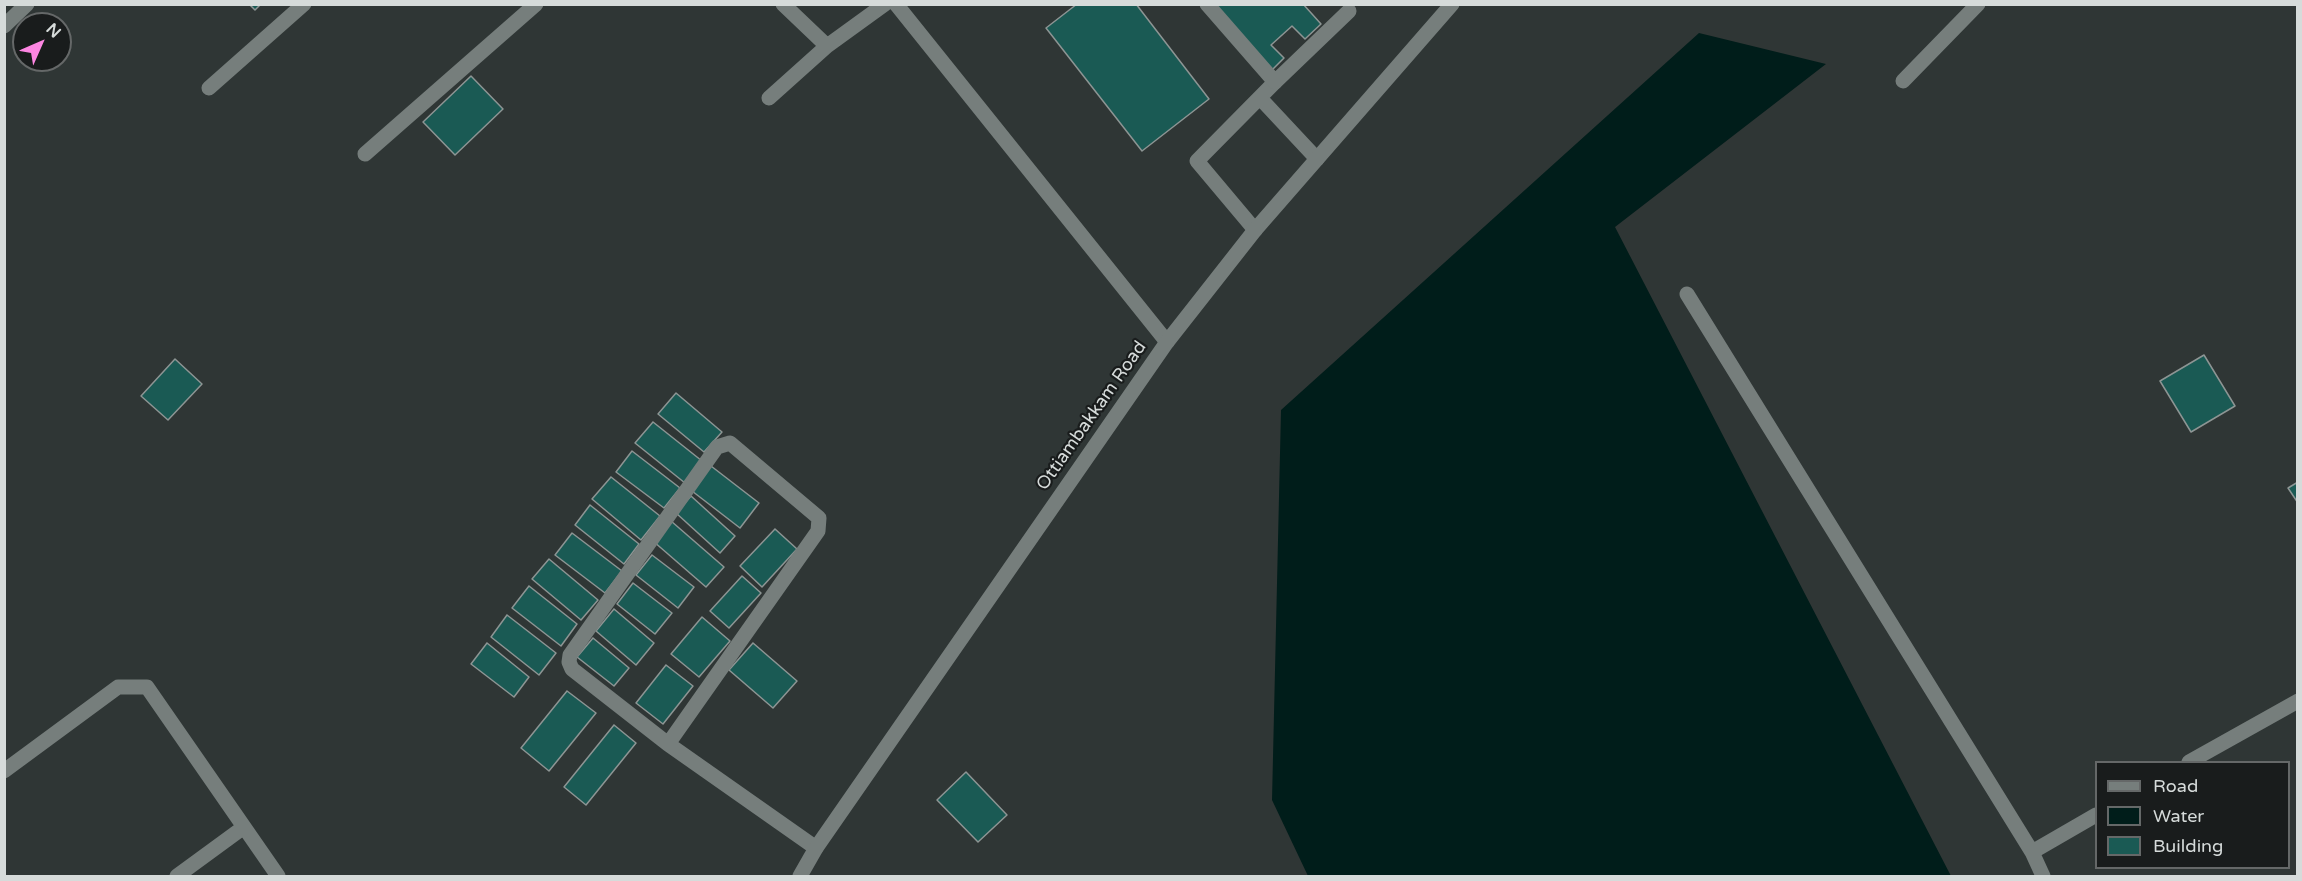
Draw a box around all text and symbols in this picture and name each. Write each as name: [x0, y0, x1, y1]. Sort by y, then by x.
north arrow: [12, 12, 72, 72]
text: N: [42, 19, 65, 42]
street label: Ottiambakkam Road: [1032, 337, 1152, 495]
legend: [2095, 761, 2290, 869]
text: Road: [2153, 775, 2198, 797]
text: Water: [2153, 805, 2204, 827]
text: Building: [2153, 835, 2223, 857]

